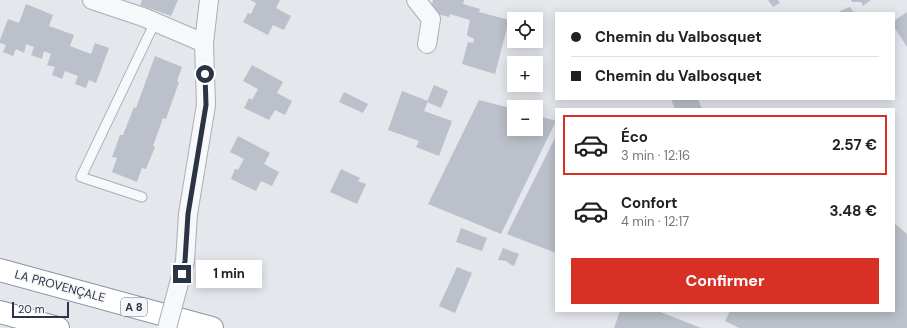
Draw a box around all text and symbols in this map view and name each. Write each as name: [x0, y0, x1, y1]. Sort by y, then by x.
map controls: [507, 12, 543, 136]
button: locate: [507, 12, 543, 48]
text: Chemin du Valbosquet: [595, 27, 762, 47]
button: +: [507, 56, 543, 92]
route start: [196, 65, 214, 83]
text: Chemin du Valbosquet: [595, 66, 762, 86]
button: −: [507, 100, 543, 136]
icon: car: [573, 127, 609, 163]
text: Éco: [621, 127, 648, 147]
text: 2.57 €: [832, 135, 877, 155]
text: 3 min · 12:16: [621, 147, 690, 164]
icon: car: [573, 193, 609, 229]
text: Confort: [621, 193, 678, 213]
text: 3.48 €: [830, 201, 877, 221]
text: 4 min · 12:17: [621, 213, 689, 230]
button: Confirmer: [571, 258, 879, 304]
callout: 1 min: [196, 260, 262, 288]
route end: [173, 265, 191, 283]
text: 1 min: [213, 265, 245, 282]
street label: LA PROVENÇALE: [13, 266, 107, 306]
road number: A 8: [121, 298, 147, 316]
scale bar: [12, 300, 69, 319]
text: 20 m: [18, 302, 44, 316]

